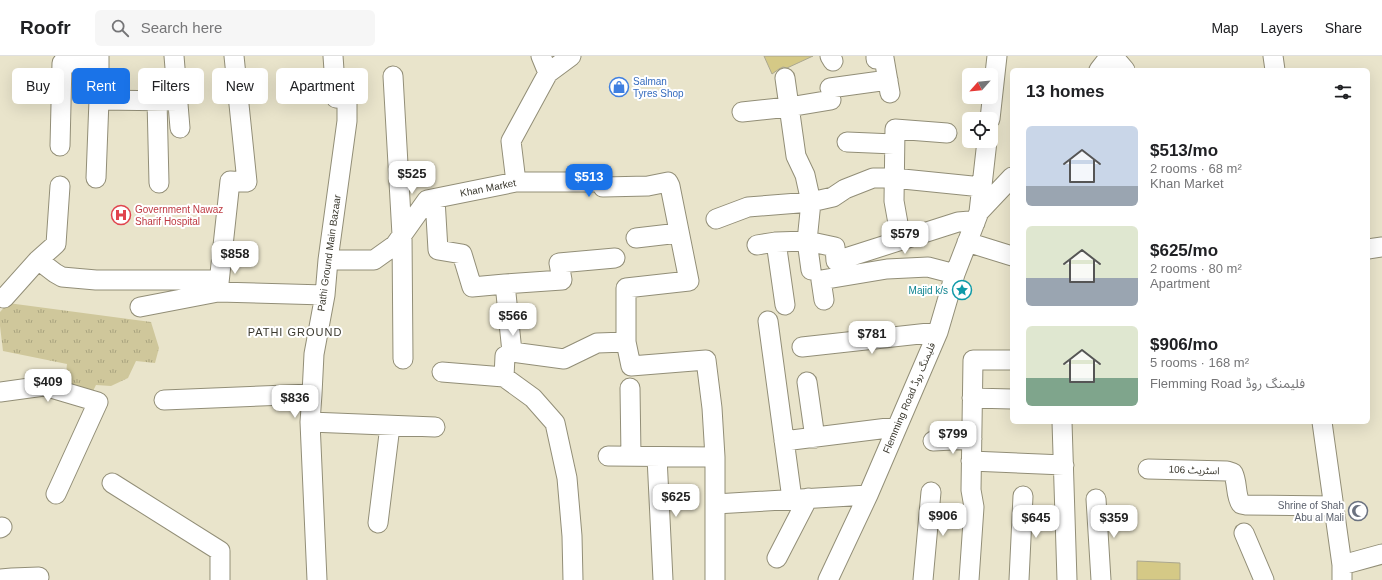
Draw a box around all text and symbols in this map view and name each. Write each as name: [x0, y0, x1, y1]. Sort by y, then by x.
search box: [95, 10, 375, 46]
text: Roofr: [20, 17, 71, 38]
icon: search: [109, 17, 131, 39]
text: Search here: [141, 19, 222, 36]
text: Map: [1211, 20, 1239, 36]
text: Layers: [1261, 20, 1303, 36]
text: Share: [1325, 20, 1362, 36]
chip: Buy: [12, 68, 64, 104]
chip: Rent: [72, 68, 130, 104]
chip: Filters: [138, 68, 204, 104]
chip: New: [212, 68, 268, 104]
chip: Apartment: [276, 68, 368, 104]
north arrow: [962, 68, 998, 104]
map controls: [962, 68, 998, 148]
shop icon: Salman Tyres Shop: [608, 76, 630, 98]
place label: Salman Tyres Shop: [633, 76, 684, 99]
icon: filters: [1332, 81, 1354, 103]
text: 13 homes: [1026, 82, 1104, 101]
button: locate: [962, 112, 998, 148]
text: $513/mo: [1150, 141, 1218, 160]
icon: home: [1058, 142, 1106, 190]
pin: $525: [388, 161, 436, 195]
text: 2 rooms · 68 m²: [1150, 161, 1242, 176]
pin: $513: [565, 164, 613, 198]
text: $525: [398, 166, 426, 181]
text: $513: [575, 169, 603, 184]
text: Khan Market: [1150, 176, 1224, 191]
street label: Khan Market: [459, 177, 517, 199]
street label: Pathi Ground Main Bazaar: [315, 193, 343, 312]
hospital icon: Government Nawaz Sharif Hospital: [110, 204, 132, 226]
place label: Government Nawaz Sharif Hospital: [135, 204, 223, 227]
pin: $579: [881, 221, 929, 255]
text: $579: [891, 226, 919, 241]
pin: $858: [211, 241, 259, 275]
text: $625/mo: [1150, 241, 1218, 260]
icon: home: [1058, 242, 1106, 290]
text: $858: [221, 246, 249, 261]
text: 2 rooms · 80 m²: [1150, 261, 1242, 276]
text: Apartment: [1150, 276, 1210, 291]
place icon: Majid k/s: [951, 279, 973, 301]
place label: Majid k/s: [909, 285, 948, 296]
pin: $566: [489, 303, 537, 337]
text: $566: [499, 308, 527, 323]
pin: $781: [848, 321, 896, 355]
district label: PATHI GROUND: [248, 326, 342, 338]
text: $781: [858, 326, 886, 341]
text: $906/mo: [1150, 335, 1218, 354]
street label: Flemming Road فلیمنگ روڈ: [881, 341, 938, 455]
icon: home: [1058, 342, 1106, 390]
text: 5 rooms · 168 m²: [1150, 355, 1249, 370]
pin: $409: [24, 369, 72, 403]
text: $409: [34, 374, 62, 389]
text: Flemming Road فلیمنگ روڈ: [1150, 376, 1305, 391]
pin: $836: [271, 385, 319, 419]
text: $836: [281, 390, 309, 405]
pin: $799: [929, 421, 977, 455]
text: $799: [939, 426, 967, 441]
street label: اسٹریٹ 106: [1168, 464, 1220, 477]
pin: $625: [652, 484, 700, 518]
text: $625: [662, 489, 690, 504]
place label: Shrine of Shah Abu al Mali: [1278, 500, 1344, 523]
mosque icon: Shrine of Shah Abu al Mali: [1347, 500, 1369, 522]
pin: $906: [919, 503, 967, 537]
pin: $645: [1012, 505, 1060, 539]
pin: $359: [1090, 505, 1138, 539]
text: $906: [929, 508, 957, 523]
text: $645: [1022, 510, 1050, 525]
text: $359: [1100, 510, 1128, 525]

